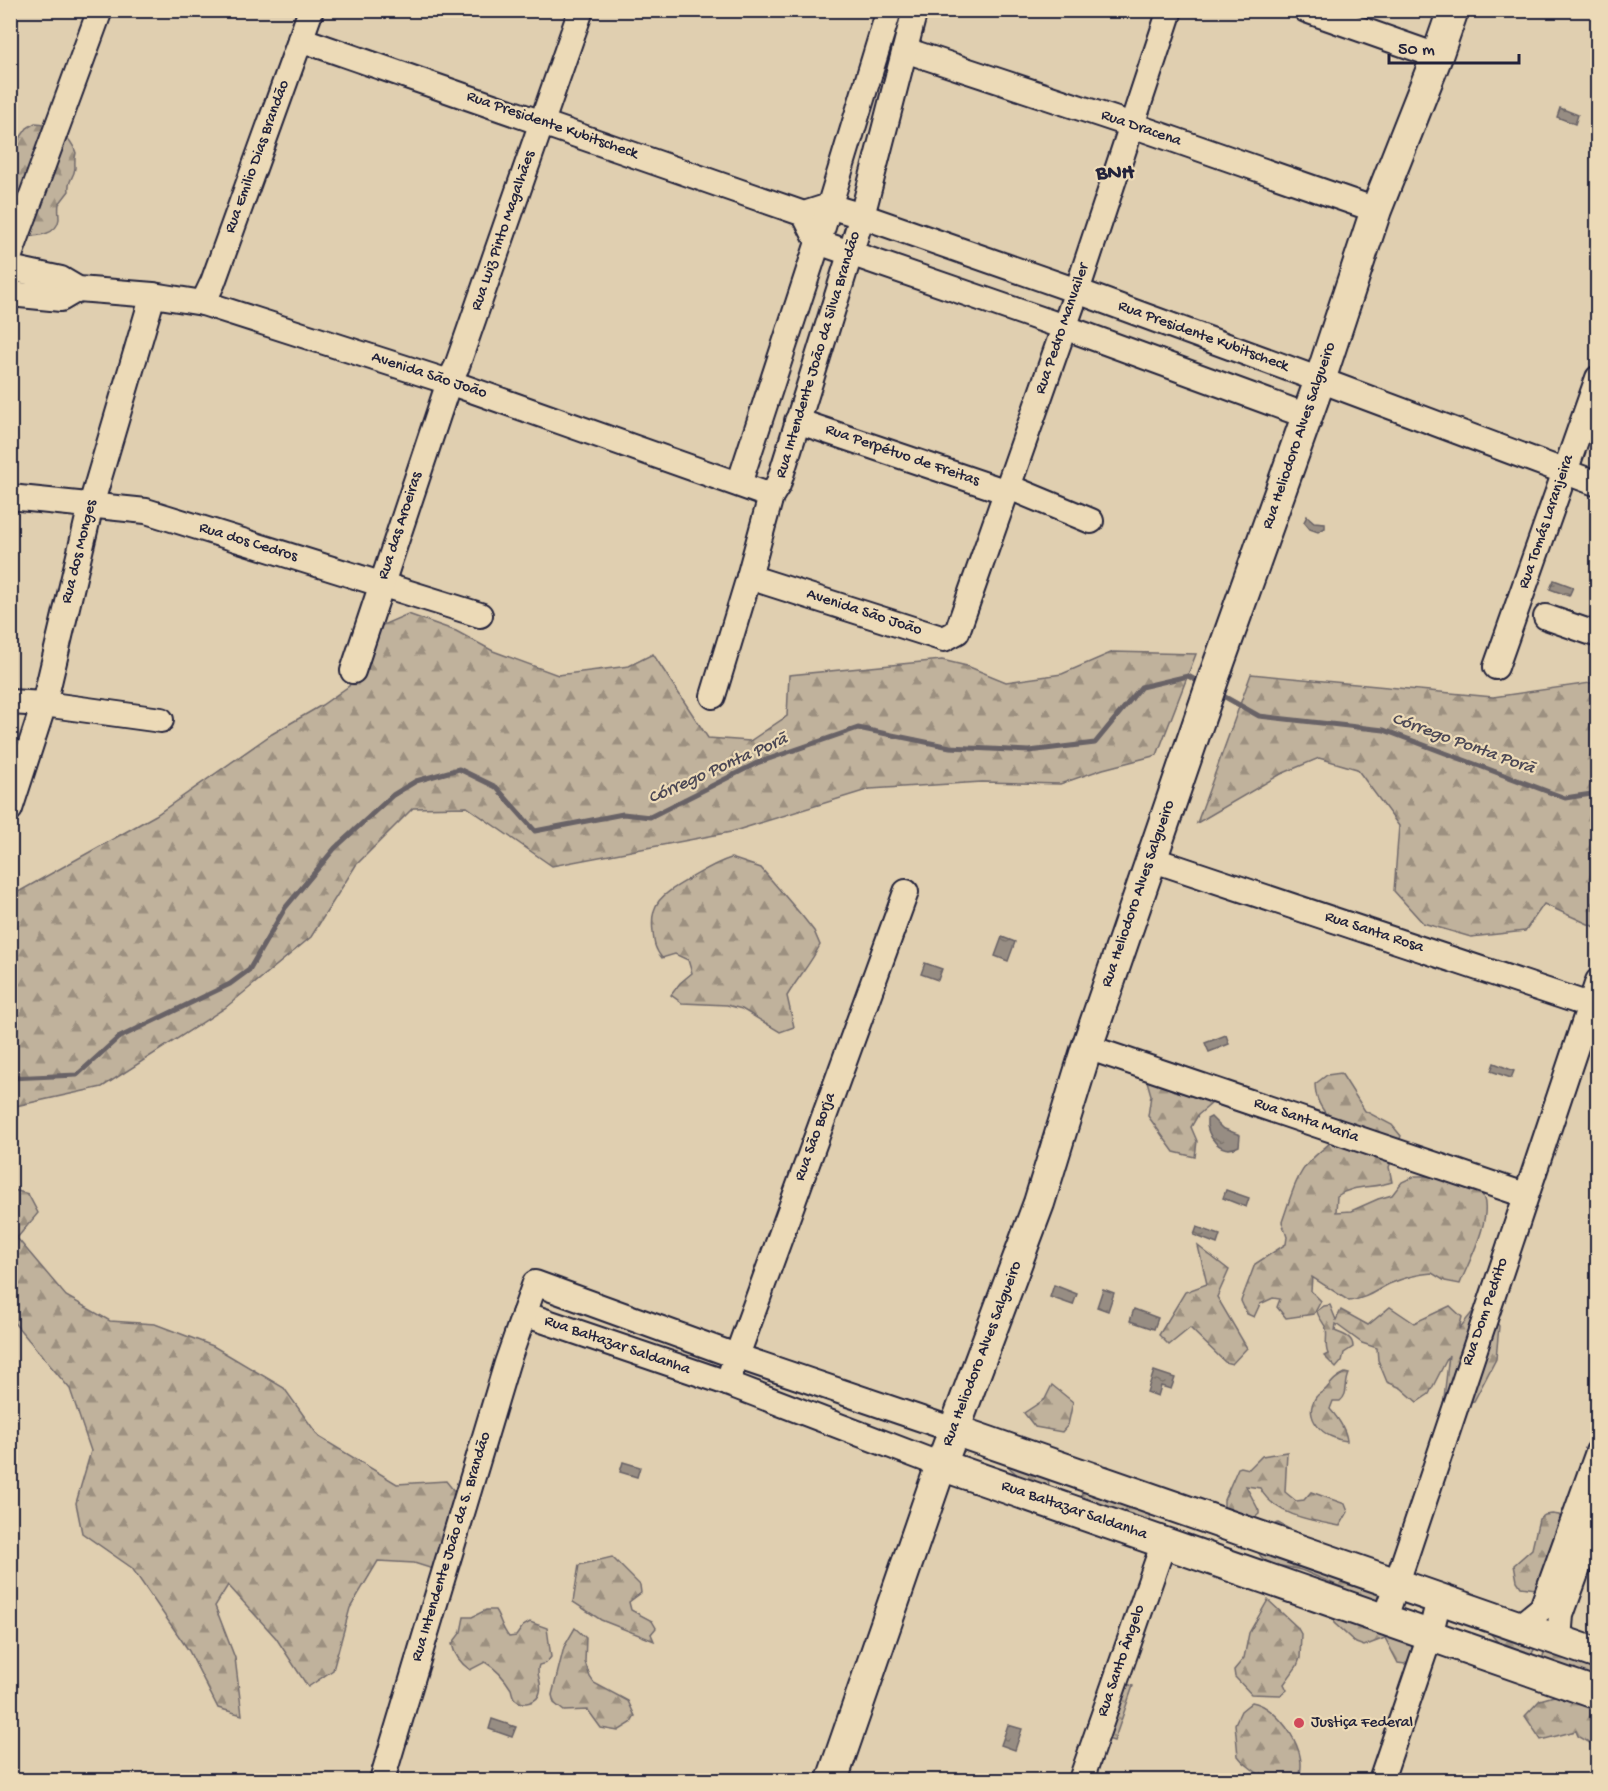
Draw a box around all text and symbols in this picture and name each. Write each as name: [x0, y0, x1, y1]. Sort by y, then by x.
scale bar: [1389, 27, 1520, 65]
text: 50 m: [1398, 40, 1435, 61]
street label: Rua Emilio Dias Brandão: [221, 78, 295, 236]
street label: Rua Presidente Kubitscheck: [464, 88, 642, 165]
street label: Rua Dracena: [1098, 106, 1185, 152]
street label: Rua Luiz Pinto Magalhães: [468, 147, 541, 313]
district label: BNH: [1095, 161, 1136, 187]
street label: Rua Intendente João da Silva Brandão: [772, 229, 866, 481]
street label: Rua Pedro Manvailer: [1032, 260, 1095, 397]
street label: Rua Presidente Kubitscheck: [1115, 297, 1293, 377]
street label: Rua Heliodoro Alves Salgueiro: [1259, 340, 1341, 532]
street label: Avenida São João: [369, 348, 489, 404]
street label: Rua Perpétuo de Freitas: [822, 421, 983, 492]
street label: Rua Tomás Laranjeira: [1515, 451, 1579, 592]
street label: Rua das Aroeiras: [375, 469, 428, 582]
street label: Rua dos Monges: [58, 497, 102, 606]
street label: Rua dos Cedros: [196, 519, 301, 567]
street label: Avenida São João: [804, 585, 924, 641]
water label: Córrego Ponta Porã: [1389, 708, 1539, 780]
water label: Córrego Ponta Porã: [645, 728, 793, 809]
street label: Rua Heliodoro Alves Salgueiro: [1098, 798, 1180, 990]
street label: Rua Santa Rosa: [1322, 908, 1427, 958]
street label: Rua São Borja: [791, 1089, 841, 1184]
street label: Rua Santa Maria: [1251, 1094, 1362, 1148]
street label: Rua Dom Pedrito: [1459, 1256, 1513, 1368]
street label: Rua Heliodoro Alves Salgueiro: [939, 1259, 1027, 1449]
street label: Rua Baltazar Saldanha: [542, 1312, 694, 1380]
street label: Rua Intendente João da S. Brandão: [408, 1430, 496, 1664]
street label: Rua Baltazar Saldanha: [999, 1477, 1151, 1545]
street label: Rua Santo Ângelo: [1092, 1602, 1150, 1720]
place label: Justiça Federal: [1311, 1714, 1413, 1733]
marker: Justiça Federal: [1292, 1716, 1306, 1730]

